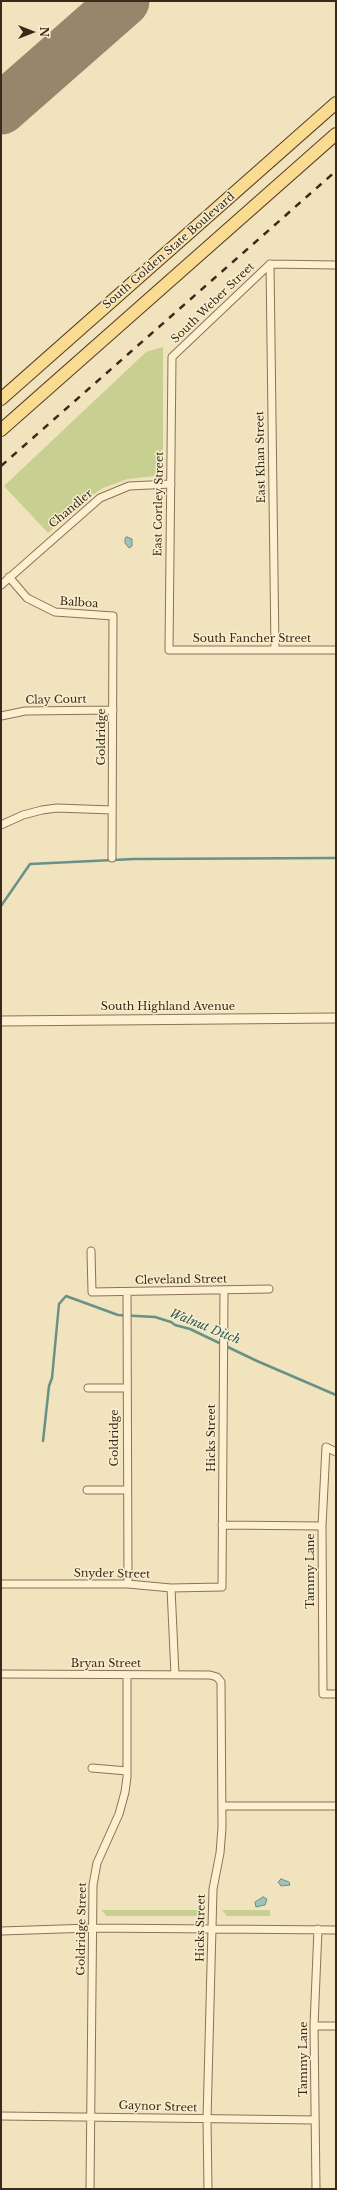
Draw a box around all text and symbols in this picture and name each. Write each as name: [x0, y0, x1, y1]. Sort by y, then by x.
north arrow: [12, 12, 52, 52]
text: N: [37, 27, 51, 37]
street label: South Golden State Boulevard: [100, 190, 238, 312]
street label: South Weber Street: [169, 260, 257, 346]
street label: East Khan Street: [254, 411, 268, 503]
street label: East Cortley Street: [151, 451, 167, 557]
street label: Chandler: [47, 487, 95, 531]
street label: Balboa: [59, 595, 99, 611]
street label: South Fancher Street: [193, 632, 311, 646]
street label: Clay Court: [25, 693, 87, 707]
street label: Goldridge: [95, 708, 109, 766]
street label: South Highland Avenue: [101, 1000, 235, 1014]
street label: Cleveland Street: [135, 1273, 227, 1287]
water label: Walnut Ditch: [168, 1306, 242, 1348]
street label: Hicks Street: [205, 1404, 219, 1472]
street label: Goldridge: [108, 1409, 122, 1467]
street label: Tammy Lane: [304, 1533, 318, 1609]
street label: Snyder Street: [74, 1567, 150, 1581]
street label: Bryan Street: [71, 1657, 141, 1671]
street label: Goldridge Street: [75, 1882, 89, 1976]
street label: Hicks Street: [194, 1894, 208, 1962]
street label: Tammy Lane: [297, 2021, 311, 2097]
street label: Gaynor Street: [118, 2099, 198, 2115]

